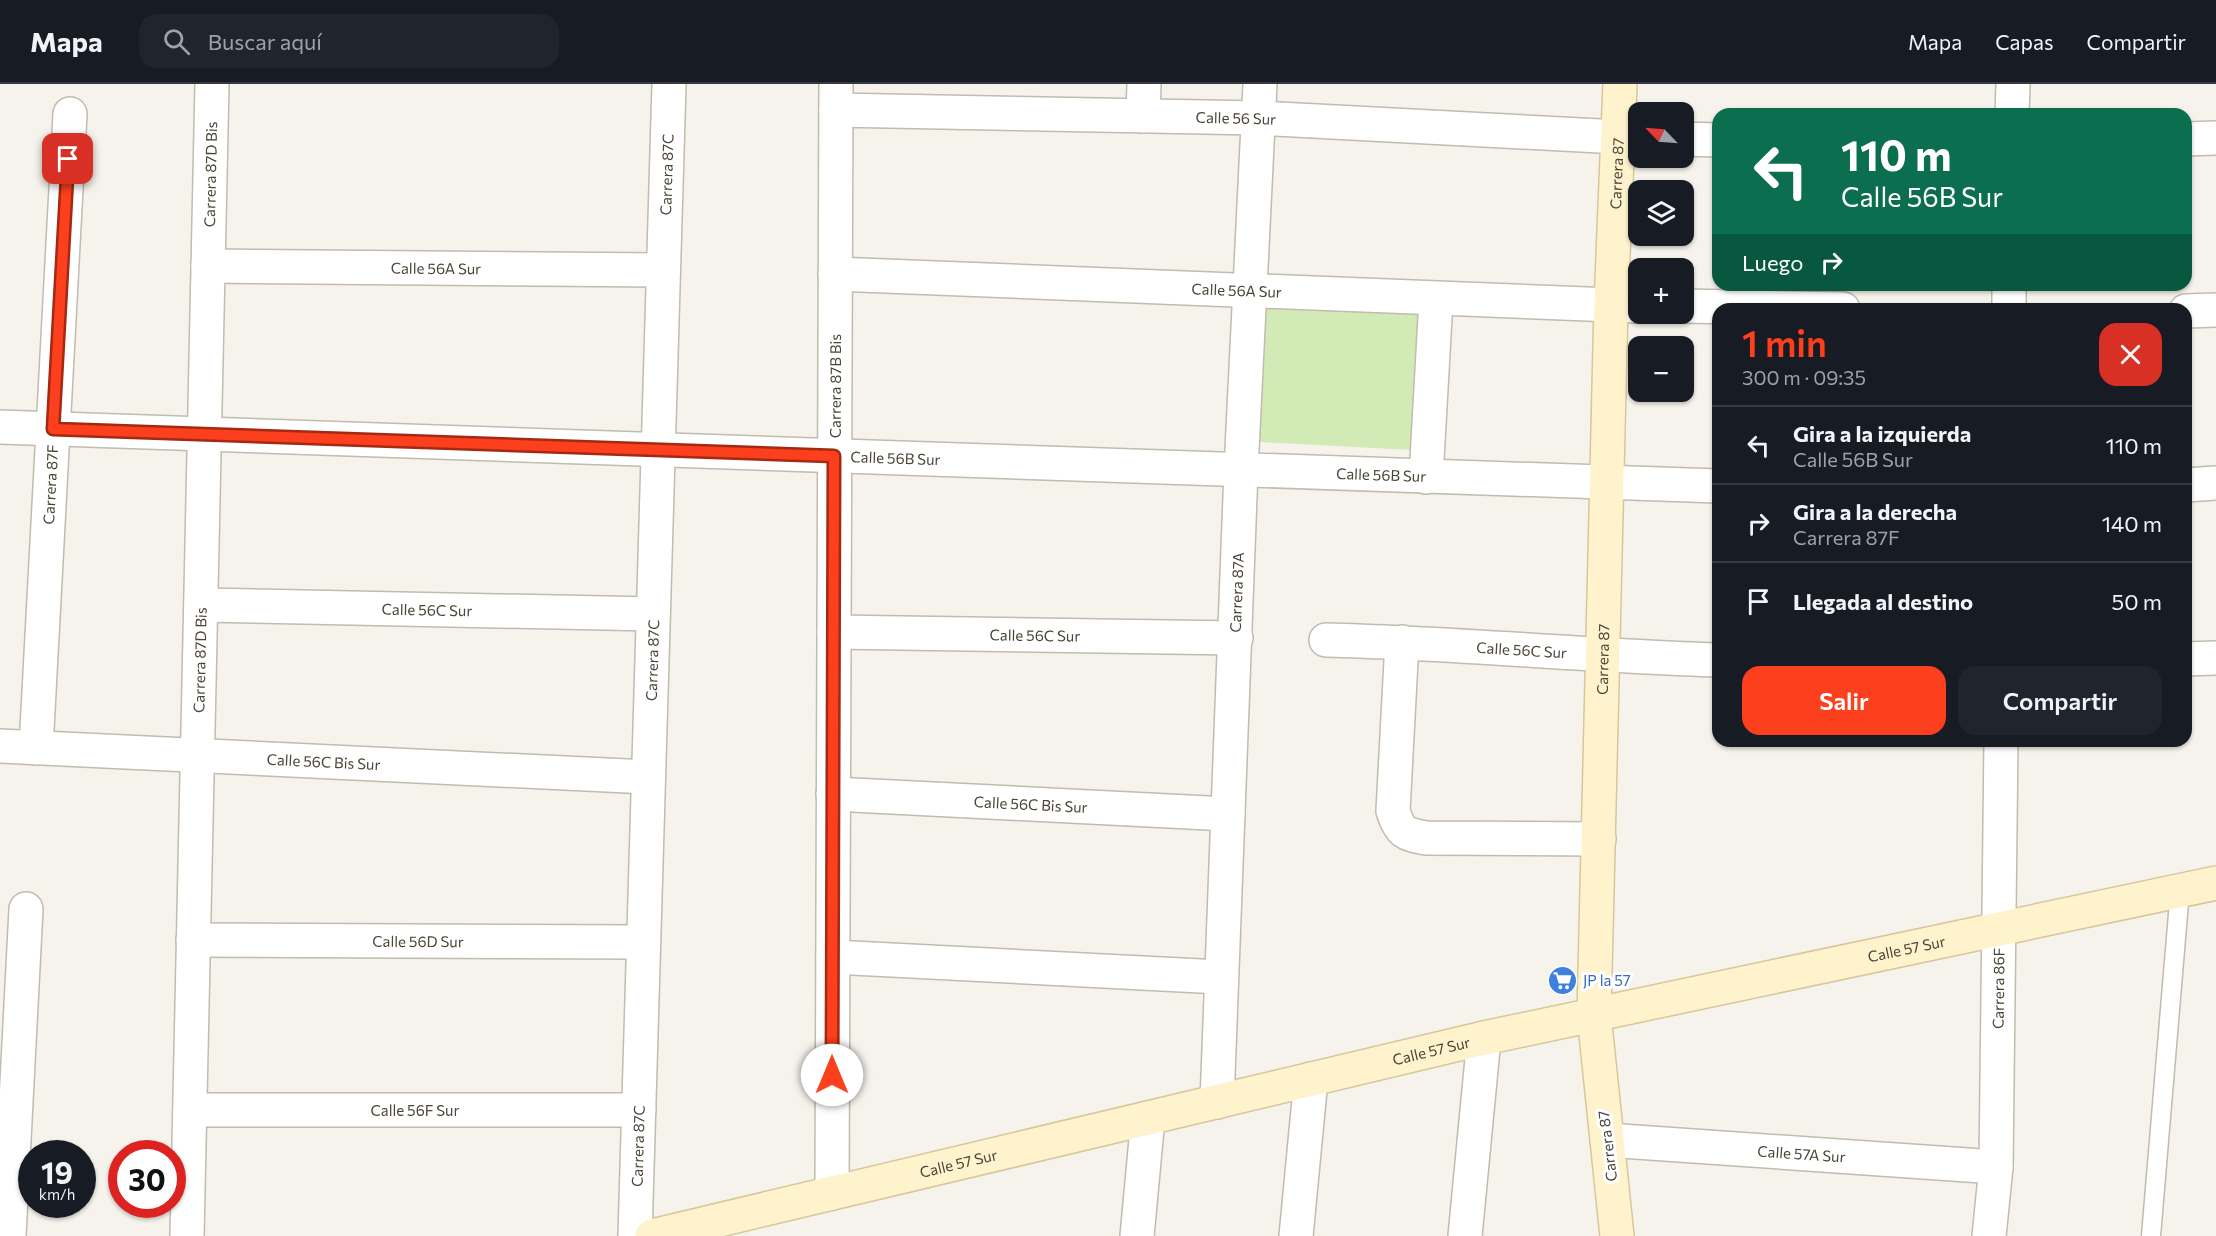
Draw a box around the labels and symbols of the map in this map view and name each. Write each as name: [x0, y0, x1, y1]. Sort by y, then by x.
north arrow: [1628, 102, 1694, 168]
street label: Calle 56 Sur: [1196, 108, 1277, 128]
street label: Carrera 87D Bis: [200, 121, 220, 227]
pin: [42, 133, 93, 184]
street label: Carrera 87C: [656, 133, 677, 215]
street label: Carrera 87: [1606, 137, 1627, 210]
street label: Calle 56A Sur: [391, 259, 481, 277]
street label: Calle 56A Sur: [1191, 279, 1282, 301]
street label: Carrera 87B Bis: [826, 334, 844, 438]
street label: Carrera 87F: [39, 444, 61, 525]
street label: Calle 56B Sur: [850, 447, 941, 468]
street label: Calle 56B Sur: [1336, 464, 1426, 485]
street label: Carrera 87A: [1226, 552, 1247, 633]
street label: Calle 56C Sur: [381, 600, 472, 619]
street label: Carrera 87D Bis: [189, 607, 210, 713]
street label: Carrera 87C: [642, 619, 662, 701]
street label: Carrera 87: [1593, 623, 1612, 695]
street label: Calle 56C Sur: [990, 625, 1080, 645]
street label: Calle 56C Sur: [1476, 638, 1568, 661]
street label: Calle 56C Bis Sur: [266, 750, 381, 773]
street label: Calle 56C Bis Sur: [973, 792, 1088, 816]
street label: Calle 56D Sur: [372, 932, 464, 950]
street label: Calle 57 Sur: [1866, 932, 1947, 966]
street label: Carrera 86F: [1989, 948, 2008, 1029]
supermarket icon: JP la 57: [1546, 964, 1578, 996]
place label: JP la 57: [1583, 971, 1631, 989]
street label: Calle 57 Sur: [1391, 1033, 1472, 1068]
position arrow: [800, 1043, 864, 1107]
street label: Calle 56F Sur: [371, 1101, 459, 1119]
street label: Carrera 87C: [627, 1105, 648, 1187]
street label: Carrera 87: [1594, 1109, 1620, 1182]
speed limit sign: 30: [108, 1140, 186, 1218]
street label: Calle 57A Sur: [1757, 1141, 1846, 1166]
street label: Calle 57 Sur: [918, 1145, 999, 1181]

